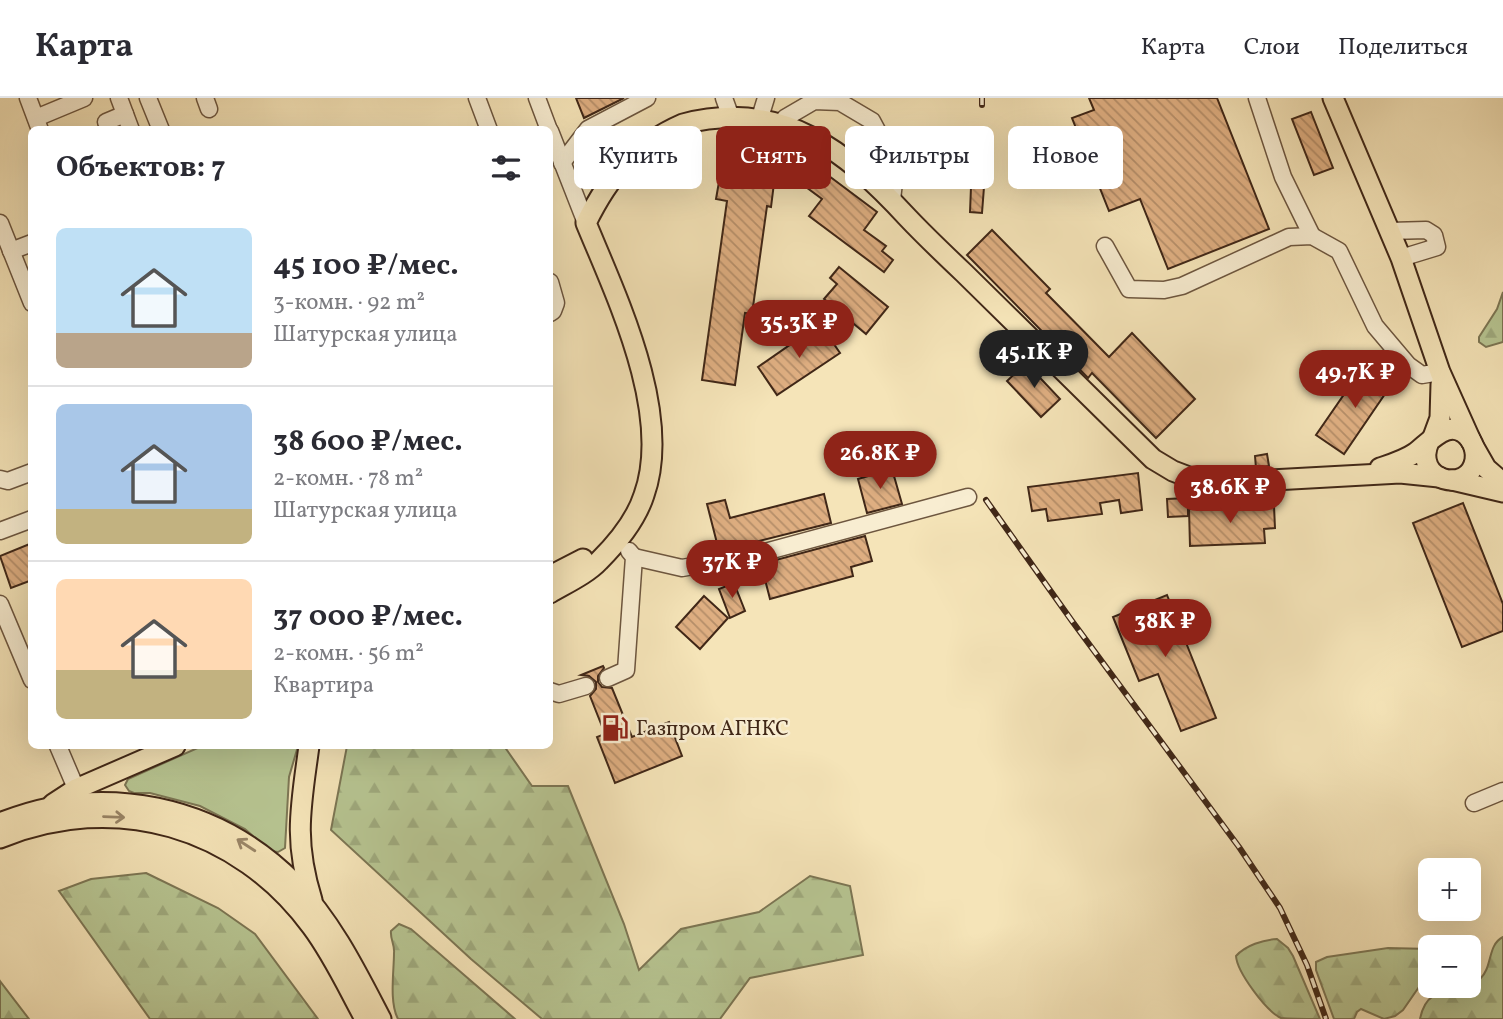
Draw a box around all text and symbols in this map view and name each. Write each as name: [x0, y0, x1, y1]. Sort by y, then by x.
text: Карта: [35, 25, 133, 71]
text: Карта: [1141, 31, 1206, 65]
text: Слои: [1244, 31, 1300, 65]
text: Поделиться: [1338, 31, 1468, 65]
chip: Купить: [574, 126, 702, 189]
chip: Снять: [716, 126, 831, 189]
chip: Фильтры: [845, 126, 994, 189]
chip: Новое: [1008, 126, 1123, 189]
text: Объектов: 7: [56, 147, 226, 189]
icon: filters: [487, 149, 525, 187]
text: 45 100 ₽/мес.: [273, 245, 459, 287]
icon: home: [112, 256, 196, 340]
text: 3-комн. · 92 m²: [273, 287, 425, 319]
pin: 35.3K ₽: [734, 300, 864, 360]
text: 35.3K ₽: [760, 307, 838, 339]
text: Шатурская улица: [273, 319, 458, 351]
pin: 45.1K ₽: [969, 330, 1099, 390]
text: 45.1K ₽: [995, 337, 1073, 369]
pin: 49.7K ₽: [1290, 350, 1420, 410]
text: 49.7K ₽: [1315, 357, 1395, 389]
text: 38 600 ₽/мес.: [273, 421, 463, 463]
icon: home: [112, 432, 196, 516]
pin: 26.8K ₽: [815, 432, 945, 491]
text: 26.8K ₽: [840, 438, 920, 470]
text: 2-комн. · 78 m²: [273, 463, 423, 495]
pin: 38.6K ₽: [1165, 466, 1295, 525]
text: 38.6K ₽: [1190, 472, 1270, 504]
text: Шатурская улица: [273, 495, 458, 527]
pin: 37K ₽: [683, 540, 781, 600]
text: 37K ₽: [702, 547, 762, 579]
text: 37 000 ₽/мес.: [273, 596, 463, 638]
pin: 38K ₽: [1116, 600, 1214, 659]
text: 38K ₽: [1134, 606, 1196, 638]
icon: home: [112, 607, 196, 691]
text: 2-комн. · 56 m²: [273, 638, 424, 670]
text: Квартира: [273, 670, 374, 702]
fuel station icon: Газпром АГНКС: [600, 713, 630, 743]
place label: Газпром АГНКС: [636, 715, 789, 744]
one-way arrow: [102, 811, 125, 824]
one-way arrow: [237, 838, 257, 852]
map controls: [1418, 858, 1481, 998]
button: +: [1418, 858, 1481, 921]
button: −: [1418, 935, 1481, 998]

